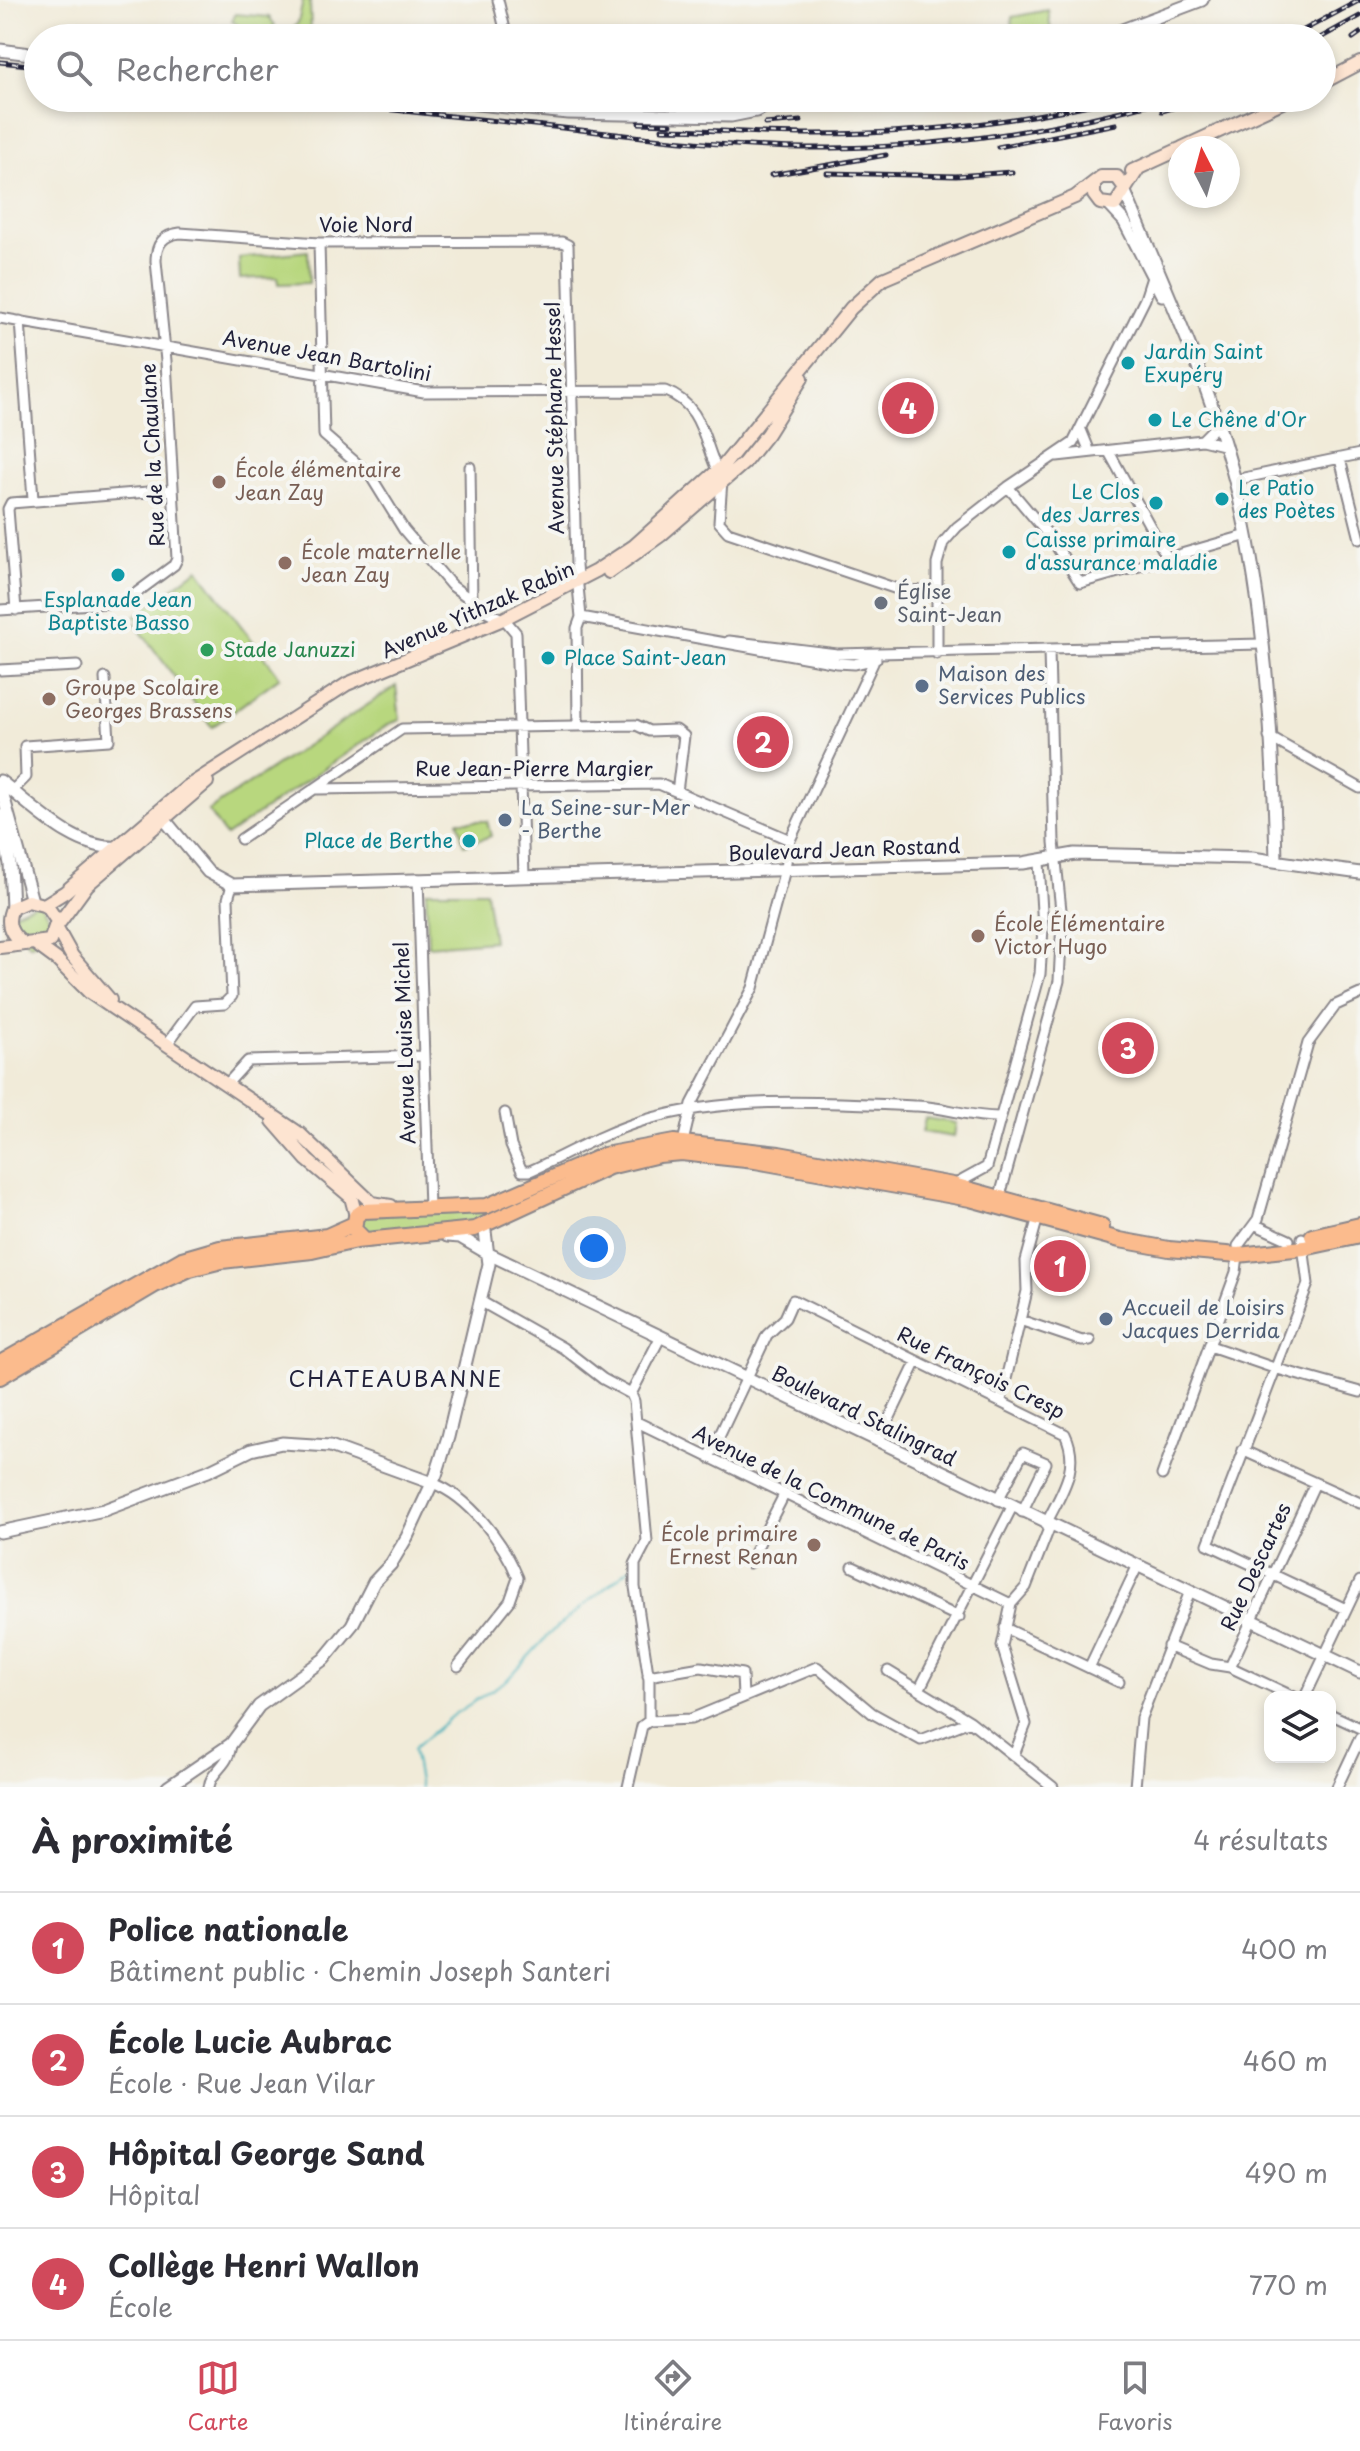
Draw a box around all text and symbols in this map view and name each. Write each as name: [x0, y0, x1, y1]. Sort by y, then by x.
search box: [24, 24, 1336, 112]
icon: search: [52, 46, 96, 90]
text: Rechercher: [116, 46, 279, 91]
north arrow: [1168, 136, 1240, 208]
street label: Voie Nord: [319, 209, 413, 239]
street label: Avenue Stéphane Hessel: [537, 301, 571, 535]
street label: Avenue Jean Bartolini: [221, 322, 434, 388]
place label: Jardin Saint Exupéry: [1144, 336, 1263, 389]
marker: Jardin Saint Exupéry: [1119, 354, 1137, 372]
street label: Rue de la Chaulane: [132, 363, 172, 547]
pin: 4: [882, 378, 934, 438]
place label: Le Chêne d'Or: [1171, 404, 1306, 434]
marker: Le Chêne d'Or: [1146, 411, 1164, 429]
place label: École élémentaire Jean Zay: [235, 454, 401, 507]
place label: Le Patio des Poètes: [1238, 472, 1335, 525]
marker: École élémentaire Jean Zay: [210, 473, 228, 491]
place label: Le Clos des Jarres: [1041, 476, 1140, 529]
marker: Le Patio des Poètes: [1213, 490, 1231, 508]
marker: Le Clos des Jarres: [1147, 494, 1165, 512]
place label: Caisse primaire d'assurance maladie: [1025, 524, 1218, 577]
place label: École maternelle Jean Zay: [301, 536, 461, 589]
marker: Caisse primaire d'assurance maladie: [1000, 543, 1018, 561]
street label: Avenue Yithzak Rabin: [376, 553, 579, 665]
marker: École maternelle Jean Zay: [276, 554, 294, 572]
marker: Esplanade Jean Baptiste Basso: [109, 566, 127, 584]
place label: Église Saint-Jean: [897, 576, 1002, 629]
place label: Esplanade Jean Baptiste Basso: [44, 584, 192, 637]
marker: Église Saint-Jean: [872, 594, 890, 612]
place label: Stade Januzzi: [223, 634, 355, 664]
marker: Stade Januzzi: [198, 641, 216, 659]
place label: Place Saint-Jean: [564, 642, 726, 672]
marker: Place Saint-Jean: [539, 649, 557, 667]
place label: Maison des Services Publics: [938, 658, 1085, 711]
place label: Groupe Scolaire Georges Brassens: [65, 672, 233, 725]
marker: Maison des Services Publics: [913, 677, 931, 695]
marker: Groupe Scolaire Georges Brassens: [40, 690, 58, 708]
pin: 2: [737, 712, 789, 772]
street label: Rue Jean-Pierre Margier: [415, 753, 654, 783]
place label: La Seine-sur-Mer - Berthe: [521, 792, 691, 845]
marker: La Seine-sur-Mer - Berthe: [496, 811, 514, 829]
place label: Place de Berthe: [304, 825, 453, 855]
street label: Boulevard Jean Rostand: [727, 830, 961, 868]
marker: Place de Berthe: [460, 832, 478, 850]
place label: École Élémentaire Victor Hugo: [994, 908, 1165, 961]
marker: École Élémentaire Victor Hugo: [969, 927, 987, 945]
street label: Avenue Louise Michel: [385, 941, 423, 1145]
pin: 3: [1102, 1018, 1154, 1078]
your location: [574, 1228, 614, 1268]
pin: 1: [1034, 1236, 1086, 1296]
place label: Accueil de Loisirs Jacques Derrida: [1122, 1292, 1284, 1345]
marker: Accueil de Loisirs Jacques Derrida: [1097, 1310, 1115, 1328]
street label: Rue François Cresp: [892, 1318, 1070, 1426]
street label: Boulevard Stalingrad: [767, 1357, 962, 1473]
district label: CHATEAUBANNE: [289, 1361, 503, 1394]
street label: Avenue de la Commune de Paris: [688, 1417, 975, 1577]
street label: Rue Descartes: [1212, 1498, 1298, 1635]
place label: École primaire Ernest Renan: [661, 1518, 798, 1571]
marker: École primaire Ernest Renan: [805, 1536, 823, 1554]
map controls: [1264, 1691, 1336, 1763]
button: layers: [1264, 1691, 1336, 1763]
text: À proximité: [32, 1813, 233, 1865]
text: 4 résultats: [1193, 1820, 1328, 1859]
text: Police nationale: [108, 1906, 348, 1951]
text: 1: [52, 1929, 64, 1968]
text: 400 m: [1241, 1929, 1328, 1968]
text: Bâtiment public · Chemin Joseph Santeri: [108, 1951, 611, 1990]
text: École Lucie Aubrac: [108, 2018, 392, 2063]
text: 2: [49, 2041, 67, 2080]
text: 460 m: [1243, 2041, 1328, 2080]
text: École · Rue Jean Vilar: [108, 2063, 375, 2102]
text: Hôpital George Sand: [108, 2130, 425, 2175]
text: 3: [49, 2153, 67, 2192]
text: 490 m: [1245, 2153, 1328, 2192]
text: Hôpital: [108, 2175, 201, 2214]
text: Collège Henri Wallon: [108, 2242, 419, 2287]
text: 4: [49, 2265, 67, 2304]
text: 770 m: [1249, 2265, 1328, 2304]
text: École: [108, 2287, 173, 2326]
tab: Carte: [187, 2356, 248, 2437]
tab: Itinéraire: [623, 2356, 722, 2437]
tab: Favoris: [1097, 2356, 1173, 2437]

